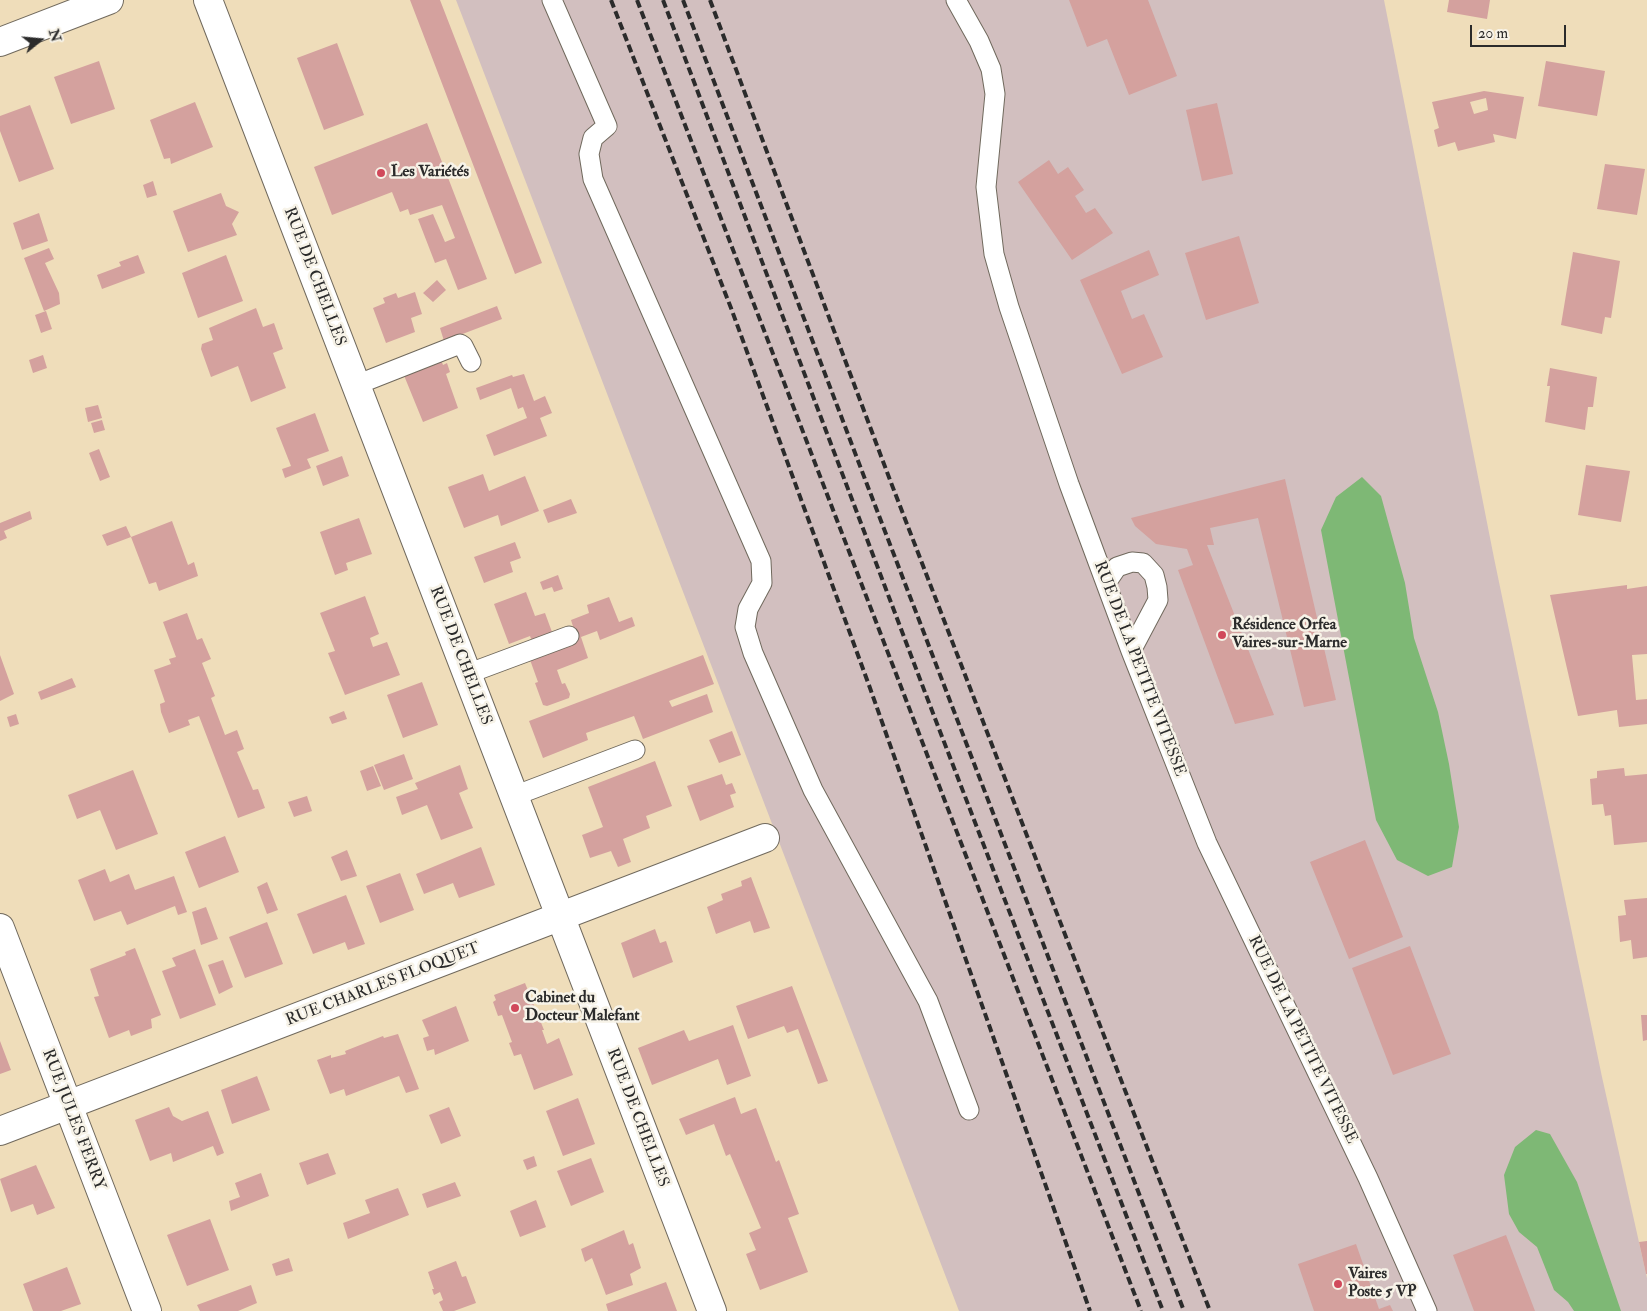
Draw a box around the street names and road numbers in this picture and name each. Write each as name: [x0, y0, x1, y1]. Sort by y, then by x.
street label: RUE DE CHELLES: [279, 205, 349, 349]
street label: RUE DE LA PETITE VITESSE: [1089, 559, 1189, 779]
street label: RUE DE CHELLES: [425, 584, 495, 728]
street label: RUE DE LA PETITE VITESSE: [1243, 933, 1361, 1147]
street label: RUE CHARLES FLOQUET: [283, 939, 483, 1031]
street label: RUE DE CHELLES: [602, 1046, 672, 1190]
street label: RUE JULES FERRY: [37, 1047, 109, 1193]

